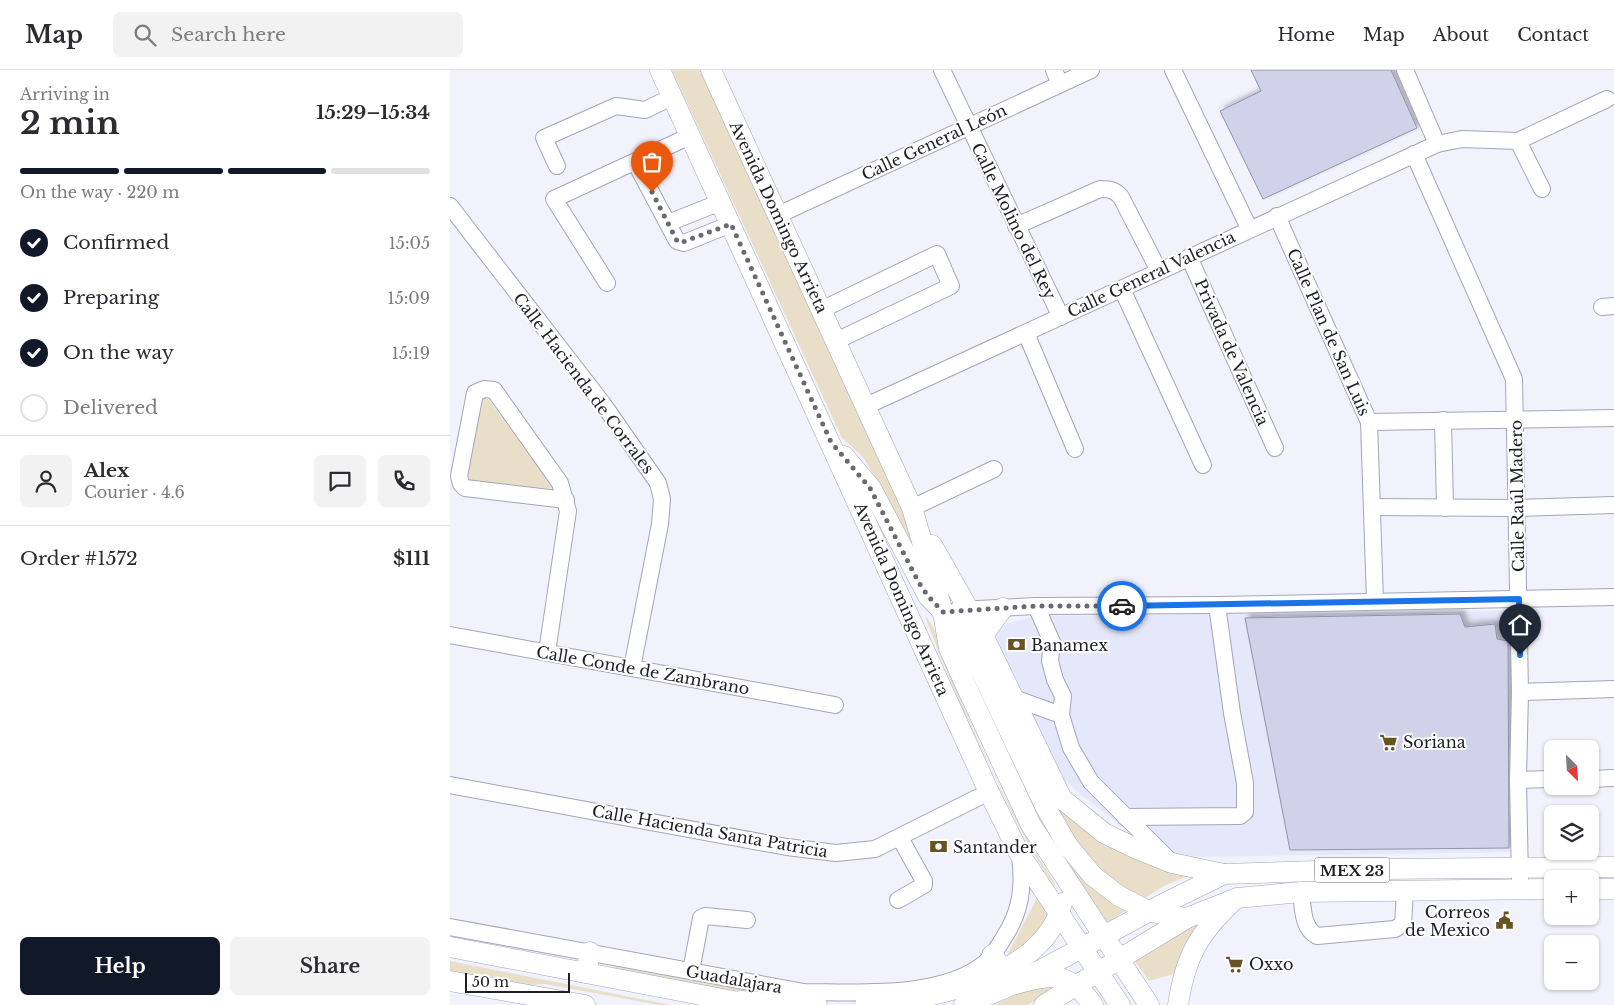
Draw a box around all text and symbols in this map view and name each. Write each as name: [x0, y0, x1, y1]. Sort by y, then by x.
search box: [113, 12, 463, 57]
text: Map: [25, 20, 83, 49]
icon: search: [131, 21, 159, 49]
text: Search here: [171, 23, 286, 46]
text: Home: [1277, 24, 1335, 46]
text: Map: [1363, 24, 1405, 46]
text: About: [1433, 24, 1489, 46]
text: Contact: [1517, 24, 1589, 46]
text: Arriving in: [20, 84, 110, 104]
street label: Calle General León: [858, 100, 1010, 184]
text: 15:29–15:34: [316, 101, 430, 124]
text: 2 min: [20, 103, 120, 143]
street label: Avenida Domingo Arrieta: [725, 117, 832, 316]
street label: Calle Molino del Rey: [967, 140, 1061, 303]
pin: [631, 141, 673, 192]
icon: bag: [638, 148, 666, 176]
text: On the way · 220 m: [20, 182, 180, 202]
street label: Calle General Valencia: [1064, 226, 1238, 322]
icon: check: [20, 229, 48, 257]
text: Confirmed: [63, 231, 169, 254]
text: 15:05: [389, 233, 430, 253]
street label: Calle Plan de San Luis: [1283, 245, 1375, 419]
street label: Privada de Valencia: [1191, 275, 1273, 429]
icon: check: [20, 284, 48, 312]
text: Preparing: [63, 286, 159, 309]
text: 15:09: [388, 288, 430, 308]
street label: Calle Hacienda de Corrales: [509, 289, 659, 477]
icon: check: [20, 339, 48, 367]
text: On the way: [63, 341, 174, 364]
text: 15:19: [392, 343, 430, 363]
text: Delivered: [63, 396, 158, 419]
street label: Calle Raúl Madero: [1506, 420, 1528, 572]
button: person: [20, 455, 72, 507]
button: chat: [314, 455, 366, 507]
button: phone: [378, 455, 430, 507]
text: Alex: [84, 459, 129, 482]
text: Courier · 4.6: [84, 482, 185, 502]
street label: Avenida Domingo Arrieta: [850, 498, 954, 699]
text: Order #1572: [20, 547, 138, 570]
text: $111: [393, 547, 430, 570]
courier: [1097, 581, 1147, 631]
icon: car: [1108, 592, 1136, 620]
pin: [1499, 604, 1541, 655]
icon: home: [1506, 611, 1534, 639]
bank icon: Banamex: [1007, 635, 1027, 655]
place label: Banamex: [1031, 635, 1108, 655]
street label: Calle Conde de Zambrano: [535, 641, 751, 699]
supermarket icon: Soriana: [1379, 732, 1399, 752]
place label: Soriana: [1403, 732, 1466, 752]
north arrow: [1544, 740, 1599, 795]
map controls: [1544, 740, 1599, 990]
street label: Calle Hacienda Santa Patricia: [591, 800, 830, 862]
button: layers: [1544, 805, 1599, 860]
bank icon: Santander: [929, 837, 949, 857]
place label: Santander: [953, 837, 1037, 857]
road number: MEX 23: [1314, 858, 1390, 882]
button: +: [1544, 870, 1599, 925]
place label: Correos de Mexico: [1405, 902, 1490, 940]
public building icon: Correos de Mexico: [1494, 911, 1514, 931]
button: −: [1544, 935, 1599, 990]
button: Help: [20, 937, 220, 995]
button: Share: [230, 937, 430, 995]
supermarket icon: Oxxo: [1225, 954, 1245, 974]
place label: Oxxo: [1249, 954, 1293, 974]
street label: Guadalajara: [684, 961, 784, 997]
scale bar: [465, 970, 570, 993]
text: 50 m: [472, 973, 509, 991]

